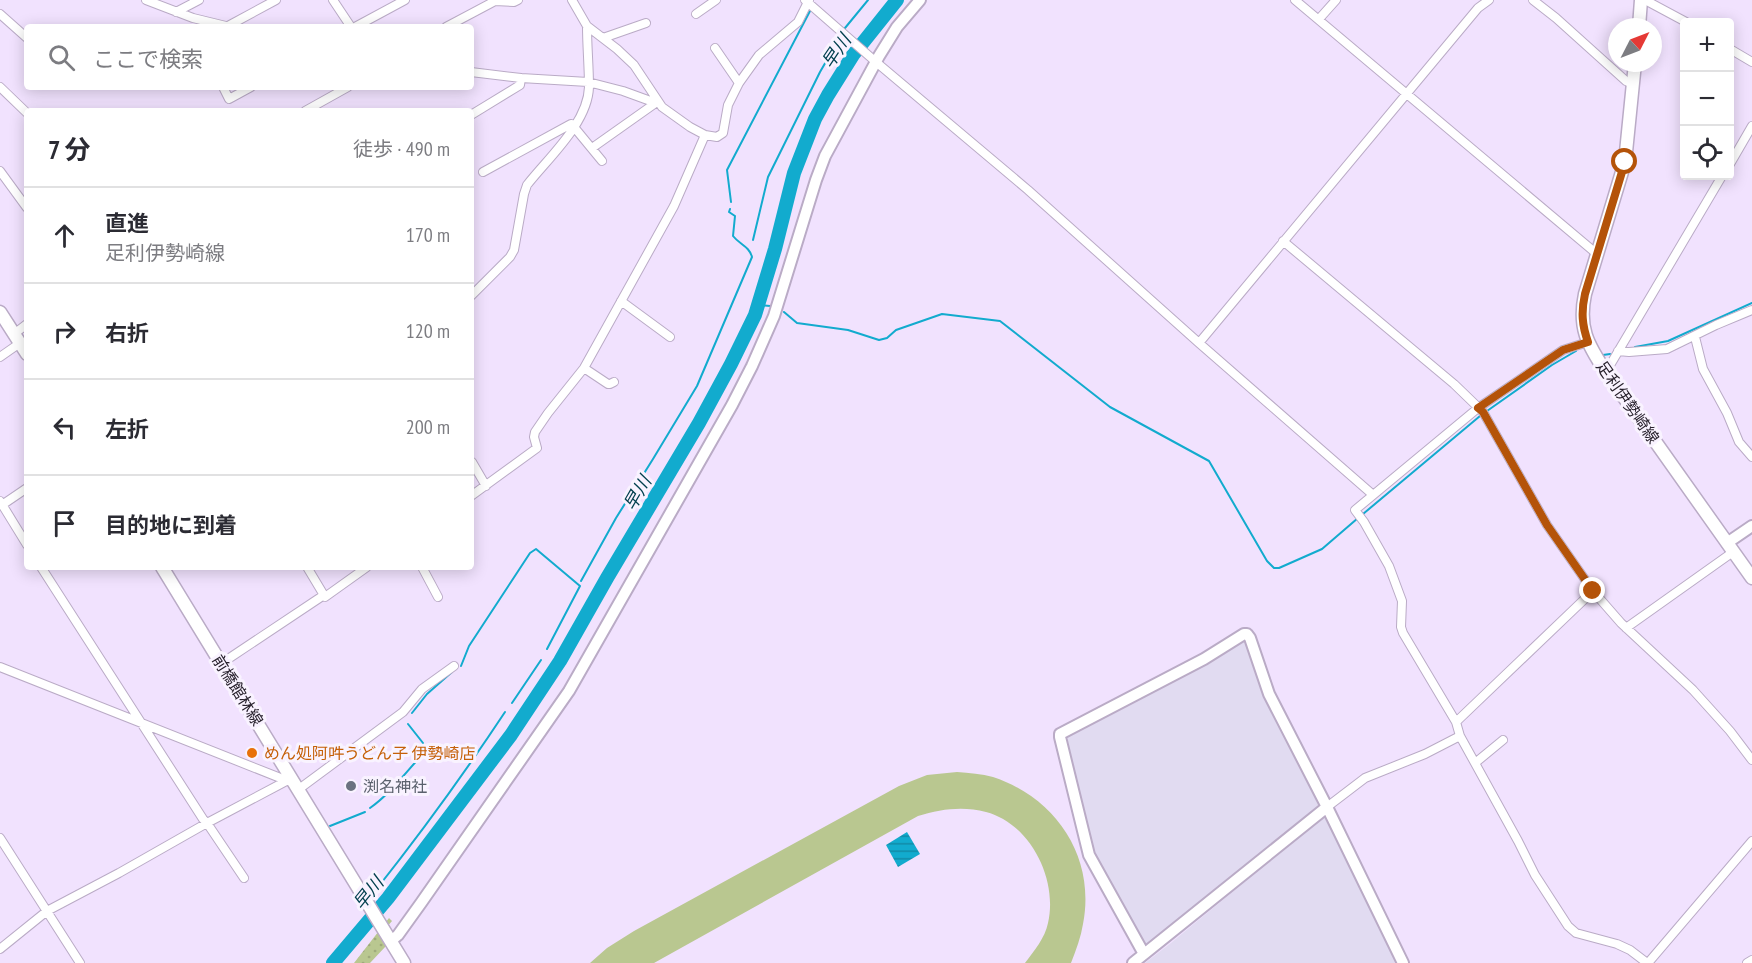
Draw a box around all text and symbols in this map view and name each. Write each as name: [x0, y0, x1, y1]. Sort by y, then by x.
north arrow: [1608, 18, 1662, 72]
map controls: [1680, 18, 1734, 180]
button: +: [1680, 18, 1734, 72]
search box: [24, 24, 474, 90]
water label: 早川: [816, 28, 857, 72]
icon: search: [45, 41, 78, 74]
text: ここで検索: [93, 45, 203, 73]
button: −: [1680, 72, 1734, 126]
button: locate: [1680, 126, 1734, 180]
text: 7 分: [48, 133, 91, 166]
text: 徒歩 · 490 m: [353, 136, 450, 162]
route start: [1611, 148, 1637, 174]
text: 直進: [105, 209, 149, 237]
icon: ahead: [48, 219, 81, 252]
text: 170 m: [406, 222, 450, 248]
text: 足利伊勢崎線: [105, 240, 225, 266]
icon: right: [48, 315, 81, 348]
text: 120 m: [406, 318, 450, 344]
text: 右折: [105, 319, 149, 347]
street label: 足利伊勢崎線: [1592, 357, 1664, 447]
icon: left: [48, 411, 81, 444]
text: 200 m: [406, 414, 450, 440]
text: 左折: [105, 415, 149, 443]
water label: 早川: [618, 470, 657, 514]
icon: arrive: [48, 507, 81, 540]
text: 目的地に到着: [105, 511, 237, 539]
route end: [1579, 577, 1605, 603]
street label: 前橋館林線: [208, 651, 268, 729]
place label: めん処阿吽うどん子 伊勢崎店: [264, 743, 475, 763]
marker: めん処阿吽うどん子 伊勢崎店: [245, 746, 259, 760]
place label: 渕名神社: [363, 776, 427, 796]
marker: 渕名神社: [344, 779, 358, 793]
water label: 早川: [348, 870, 390, 914]

